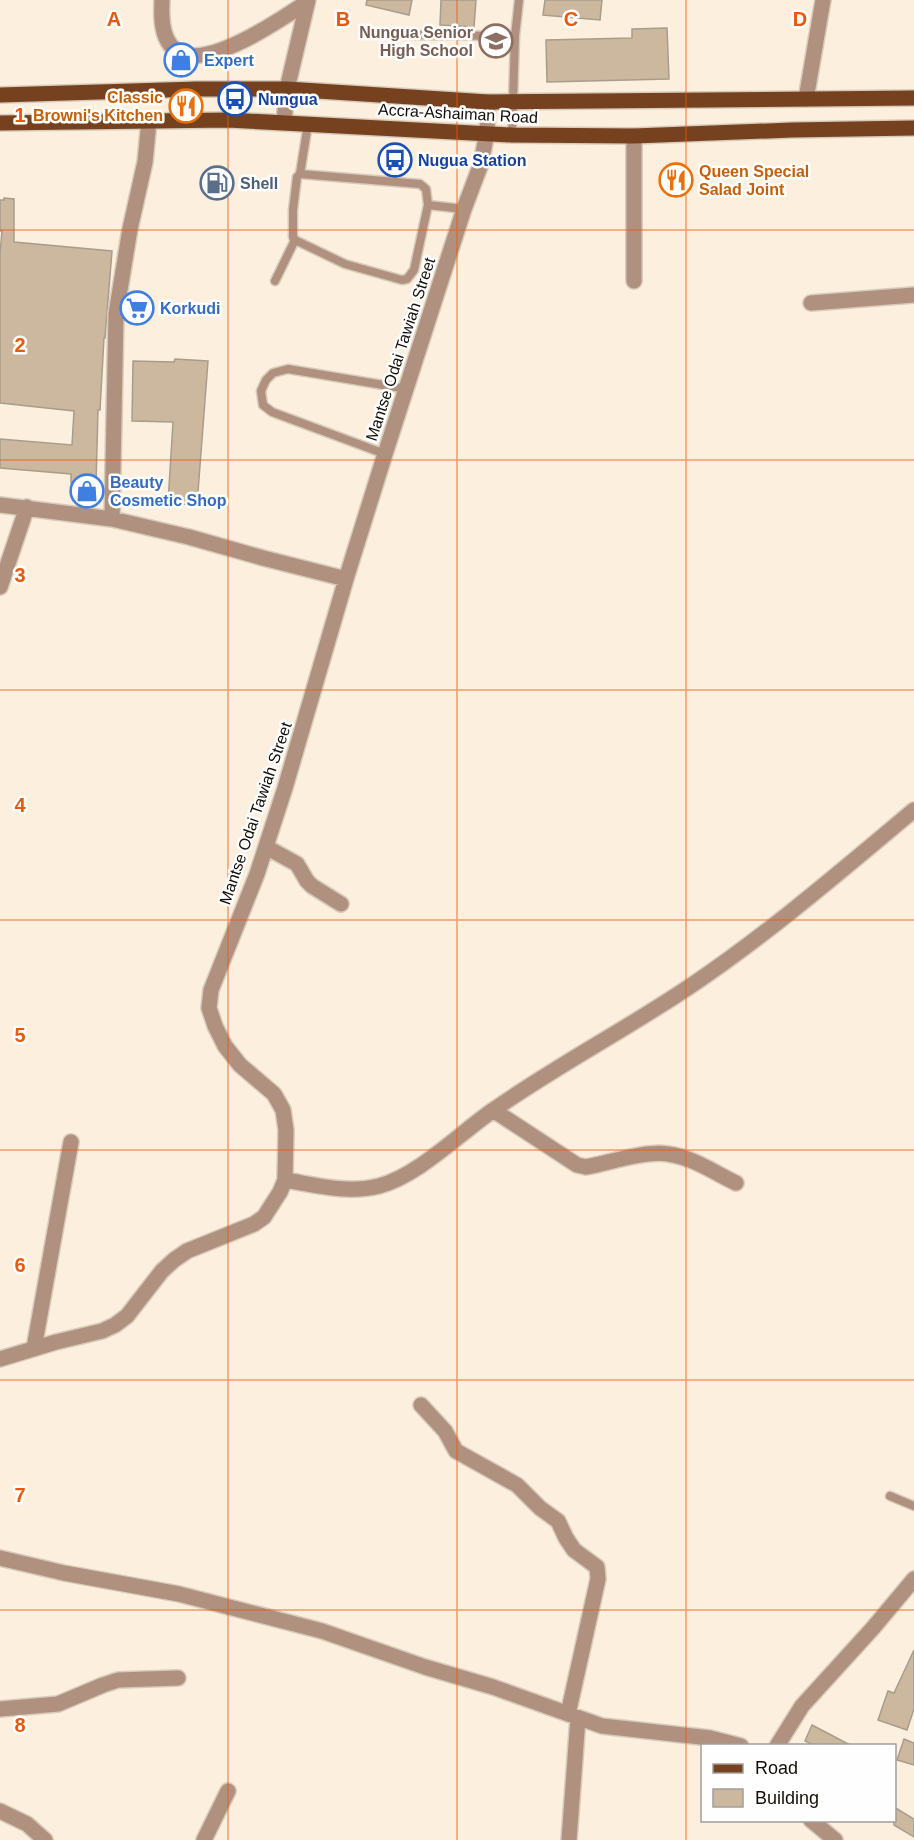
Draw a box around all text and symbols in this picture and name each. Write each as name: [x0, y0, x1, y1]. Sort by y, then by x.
text: A: [107, 8, 121, 30]
text: B: [336, 8, 350, 30]
text: C: [564, 8, 578, 30]
text: D: [793, 8, 807, 30]
school or university icon: Nungua Senior High School: [478, 23, 514, 59]
place label: Nungua Senior High School: [359, 24, 473, 59]
shop icon: Expert: [163, 42, 199, 78]
place label: Expert: [204, 52, 254, 69]
bus stop icon: Nungua: [217, 81, 253, 117]
restaurant icon: Classic Browni's Kitchen: [168, 88, 204, 124]
place label: Classic Browni's Kitchen: [33, 89, 163, 124]
place label: Nungua: [258, 91, 318, 108]
street label: Accra-Ashaiman Road: [378, 101, 538, 126]
text: 1: [14, 104, 26, 126]
bus stop icon: Nugua Station: [377, 142, 413, 178]
place label: Nugua Station: [418, 152, 526, 169]
restaurant icon: Queen Special Salad Joint: [658, 162, 694, 198]
place label: Queen Special Salad Joint: [699, 163, 809, 198]
fuel station icon: Shell: [199, 165, 235, 201]
place label: Shell: [240, 175, 278, 192]
street label: Mantse Odai Tawiah Street: [363, 255, 438, 443]
supermarket icon: Korkudi: [119, 290, 155, 326]
place label: Korkudi: [160, 300, 220, 317]
text: 2: [14, 334, 26, 356]
shop icon: Beauty Cosmetic Shop: [69, 473, 105, 509]
place label: Beauty Cosmetic Shop: [110, 474, 227, 509]
text: 3: [14, 564, 26, 586]
street label: Mantse Odai Tawiah Street: [216, 719, 295, 907]
text: 4: [14, 794, 26, 816]
text: 5: [14, 1024, 26, 1046]
text: 6: [14, 1254, 26, 1276]
text: 7: [14, 1484, 26, 1506]
text: 8: [14, 1714, 26, 1736]
legend: [701, 1744, 896, 1822]
text: Road: [755, 1758, 798, 1778]
text: Building: [755, 1788, 819, 1808]

